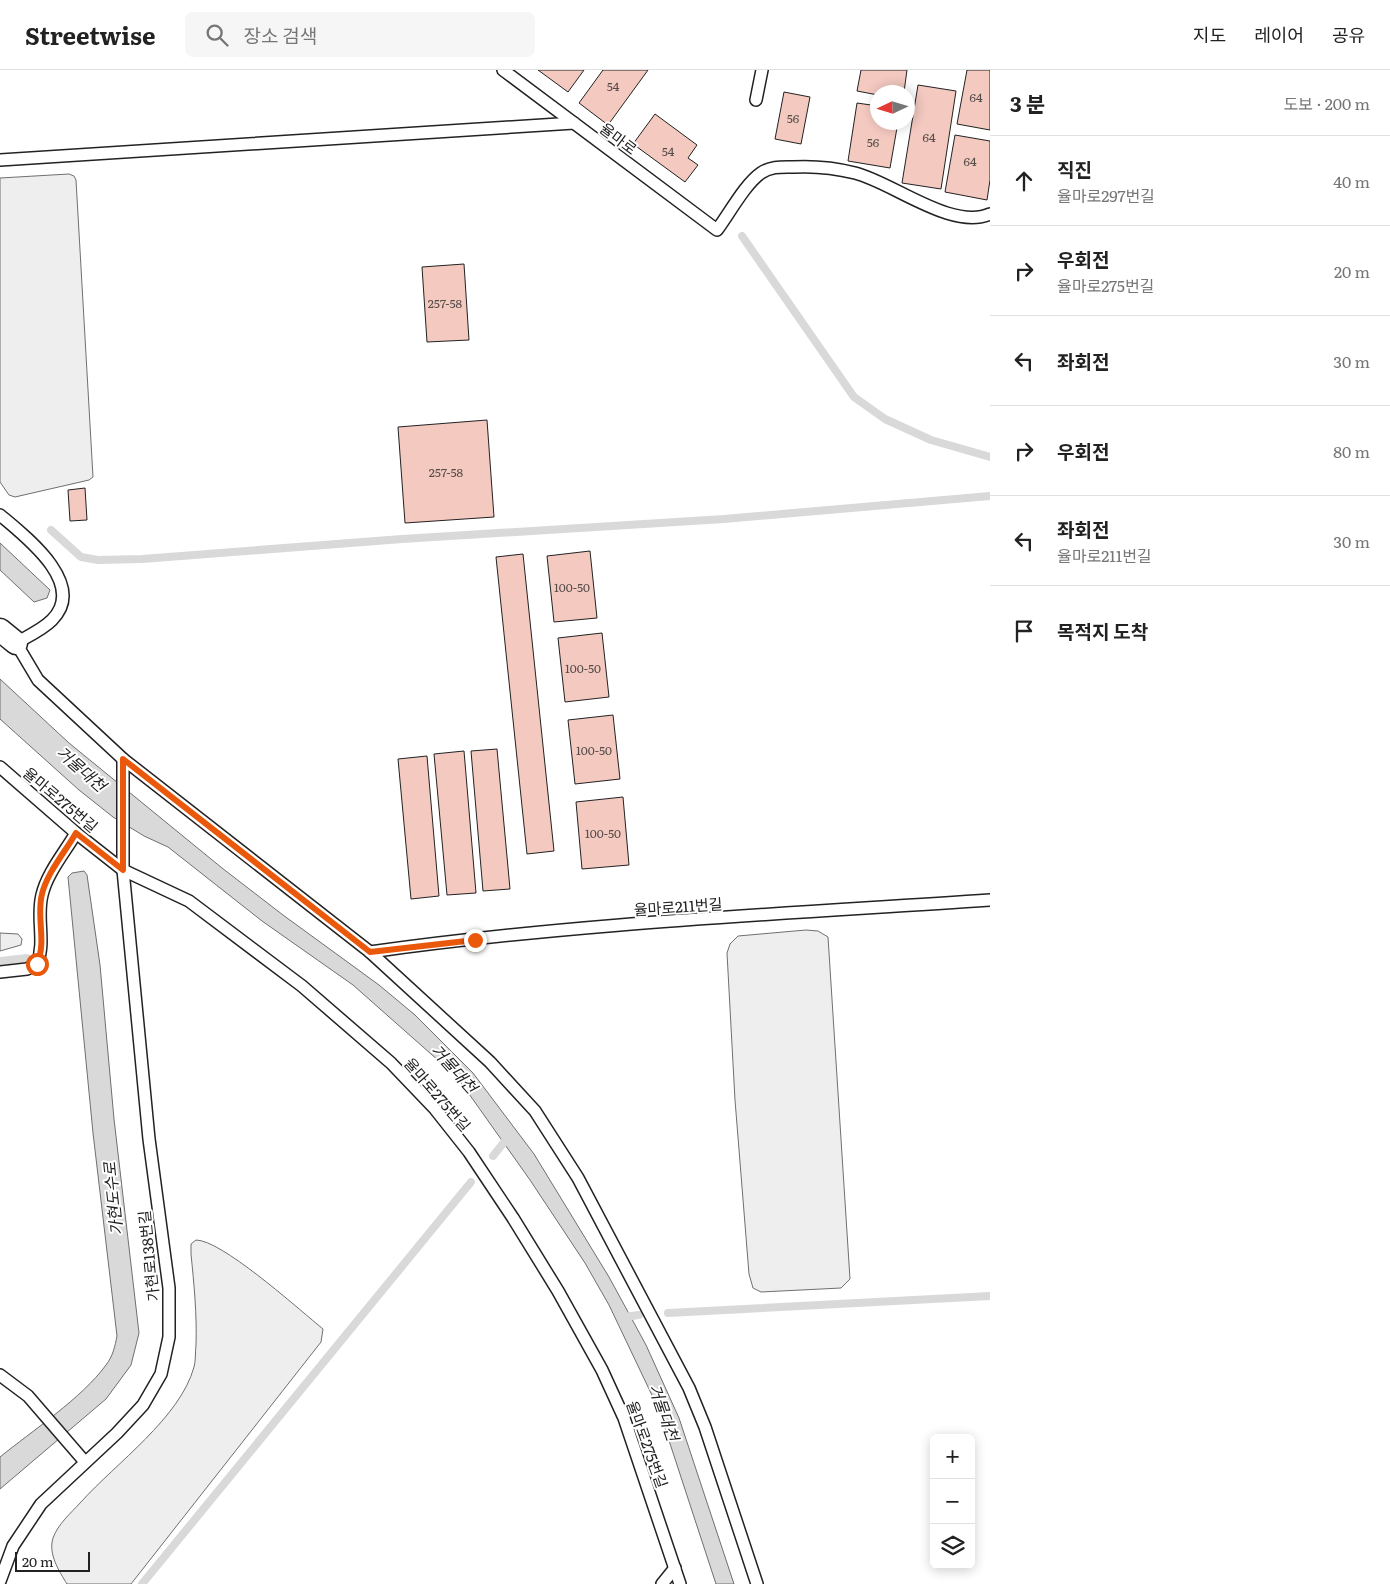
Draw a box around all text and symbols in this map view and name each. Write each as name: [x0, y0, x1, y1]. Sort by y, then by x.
search box: [185, 12, 535, 57]
text: Streetwise: [25, 17, 155, 52]
icon: search: [203, 21, 231, 49]
text: 장소 검색: [243, 21, 317, 49]
text: 지도: [1193, 21, 1226, 48]
text: 레이어: [1254, 21, 1304, 48]
text: 공유: [1332, 21, 1365, 48]
house number: 54: [607, 77, 620, 95]
north arrow: [870, 85, 915, 130]
text: 3 분: [1010, 87, 1045, 118]
house number: 64: [969, 88, 983, 106]
text: 도보 · 200 m: [1284, 91, 1370, 115]
house number: 56: [787, 109, 800, 127]
street label: 율마로: [596, 116, 642, 160]
house number: 64: [922, 128, 936, 146]
house number: 56: [867, 133, 880, 151]
house number: 54: [662, 142, 675, 160]
house number: 64: [963, 152, 977, 170]
text: 직진: [1057, 155, 1092, 183]
icon: ahead: [1010, 167, 1038, 195]
text: 40 m: [1333, 169, 1370, 193]
text: 율마로297번길: [1057, 183, 1155, 207]
text: 우회전: [1057, 245, 1109, 273]
icon: right: [1010, 257, 1038, 285]
text: 20 m: [1334, 259, 1370, 283]
text: 율마로275번길: [1057, 273, 1154, 297]
house number: 257-58: [428, 294, 463, 312]
icon: left: [1010, 347, 1038, 375]
text: 좌회전: [1057, 347, 1109, 375]
text: 30 m: [1333, 349, 1370, 373]
icon: right: [1010, 437, 1038, 465]
text: 우회전: [1057, 437, 1109, 465]
text: 80 m: [1333, 439, 1370, 463]
house number: 257-58: [429, 463, 464, 481]
text: 좌회전: [1057, 515, 1109, 543]
icon: left: [1010, 527, 1038, 555]
text: 30 m: [1333, 529, 1370, 553]
text: 율마로211번길: [1057, 543, 1152, 567]
house number: 100-50: [554, 578, 590, 596]
icon: arrive: [1010, 617, 1038, 645]
text: 목적지 도착: [1057, 617, 1148, 645]
house number: 100-50: [565, 659, 601, 677]
water label: 거물대천: [52, 740, 114, 798]
house number: 100-50: [576, 741, 612, 759]
street label: 율마로275번길: [19, 761, 103, 837]
house number: 100-50: [585, 824, 621, 842]
street label: 율마로211번길: [633, 891, 723, 921]
route end: [464, 929, 487, 952]
route start: [26, 953, 49, 976]
water label: 거물대천: [426, 1038, 485, 1100]
street label: 율마로275번길: [399, 1052, 477, 1136]
water label: 가현도수로: [96, 1160, 128, 1237]
street label: 가현로138번길: [132, 1209, 164, 1303]
water label: 거물대천: [644, 1380, 687, 1446]
street label: 율마로275번길: [622, 1397, 674, 1491]
map controls: [930, 1434, 975, 1569]
button: +: [930, 1434, 975, 1479]
button: −: [930, 1479, 975, 1524]
button: layers: [930, 1524, 975, 1569]
scale bar: [15, 1549, 90, 1572]
text: 20 m: [22, 1551, 54, 1571]

